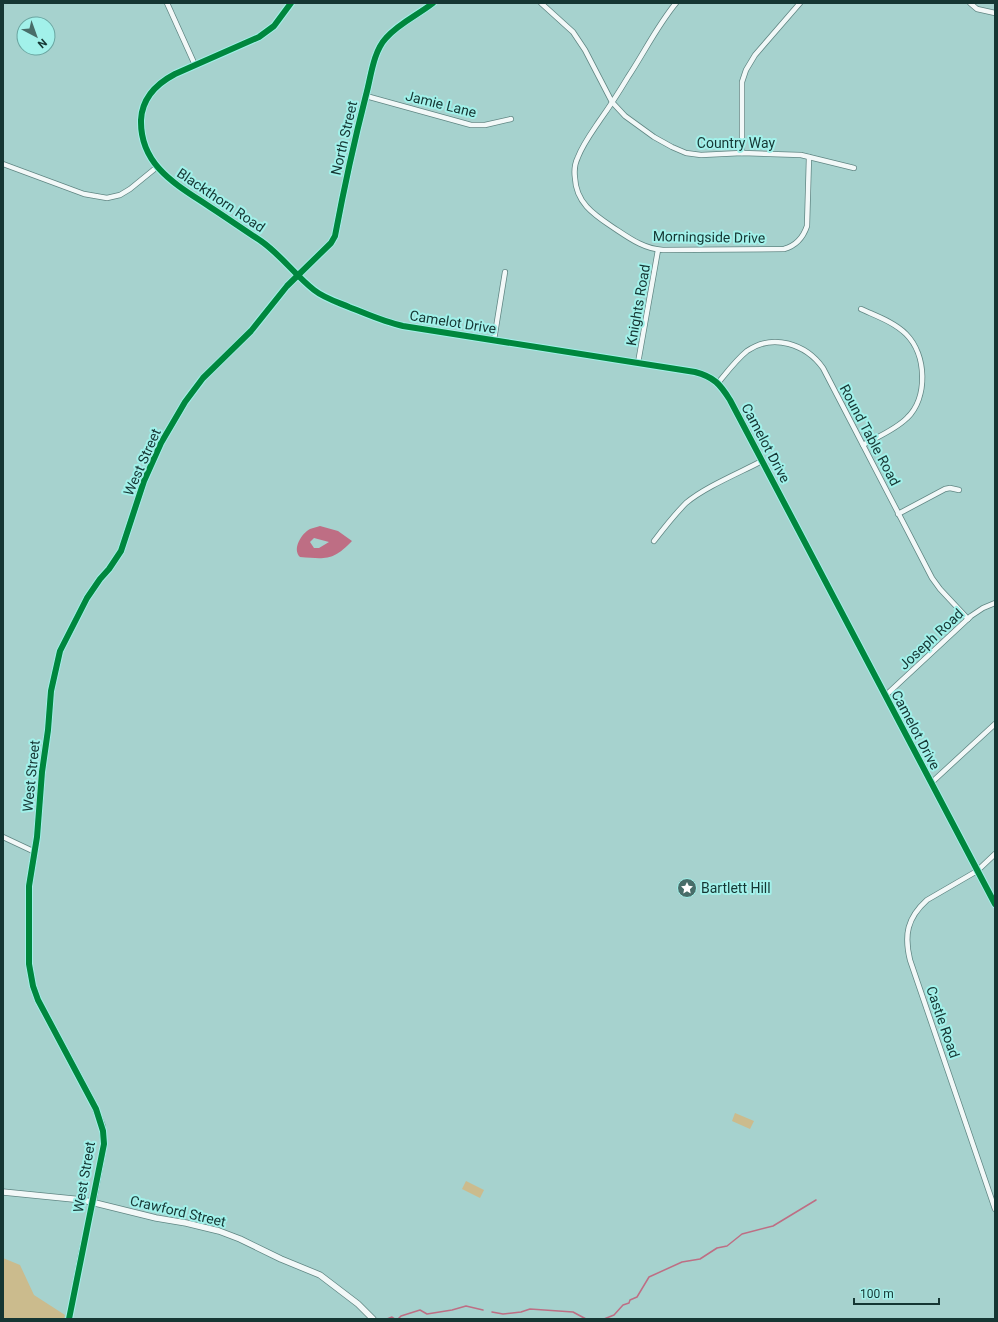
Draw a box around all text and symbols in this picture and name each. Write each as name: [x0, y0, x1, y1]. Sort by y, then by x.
north arrow: [16, 16, 56, 56]
text: N: [35, 36, 49, 51]
street label: Jamie Lane: [404, 88, 478, 120]
street label: North Street: [328, 99, 360, 177]
street label: Country Way: [697, 135, 776, 151]
street label: Blackthorn Road: [174, 165, 268, 235]
street label: Morningside Drive: [653, 228, 765, 246]
street label: Knights Road: [623, 263, 653, 347]
street label: Camelot Drive: [409, 307, 497, 337]
street label: Round Table Road: [836, 382, 904, 488]
street label: Camelot Drive: [738, 401, 794, 485]
street label: West Street: [120, 426, 164, 498]
street label: Joseph Road: [896, 605, 966, 673]
street label: Camelot Drive: [888, 688, 944, 772]
street label: West Street: [19, 739, 43, 813]
place icon: Bartlett Hill: [676, 877, 698, 899]
place label: Bartlett Hill: [701, 880, 771, 896]
street label: Castle Road: [923, 984, 963, 1060]
street label: West Street: [70, 1140, 98, 1214]
street label: Crawford Street: [129, 1192, 228, 1230]
scale bar: [854, 1280, 939, 1306]
text: 100 m: [860, 1287, 894, 1301]

